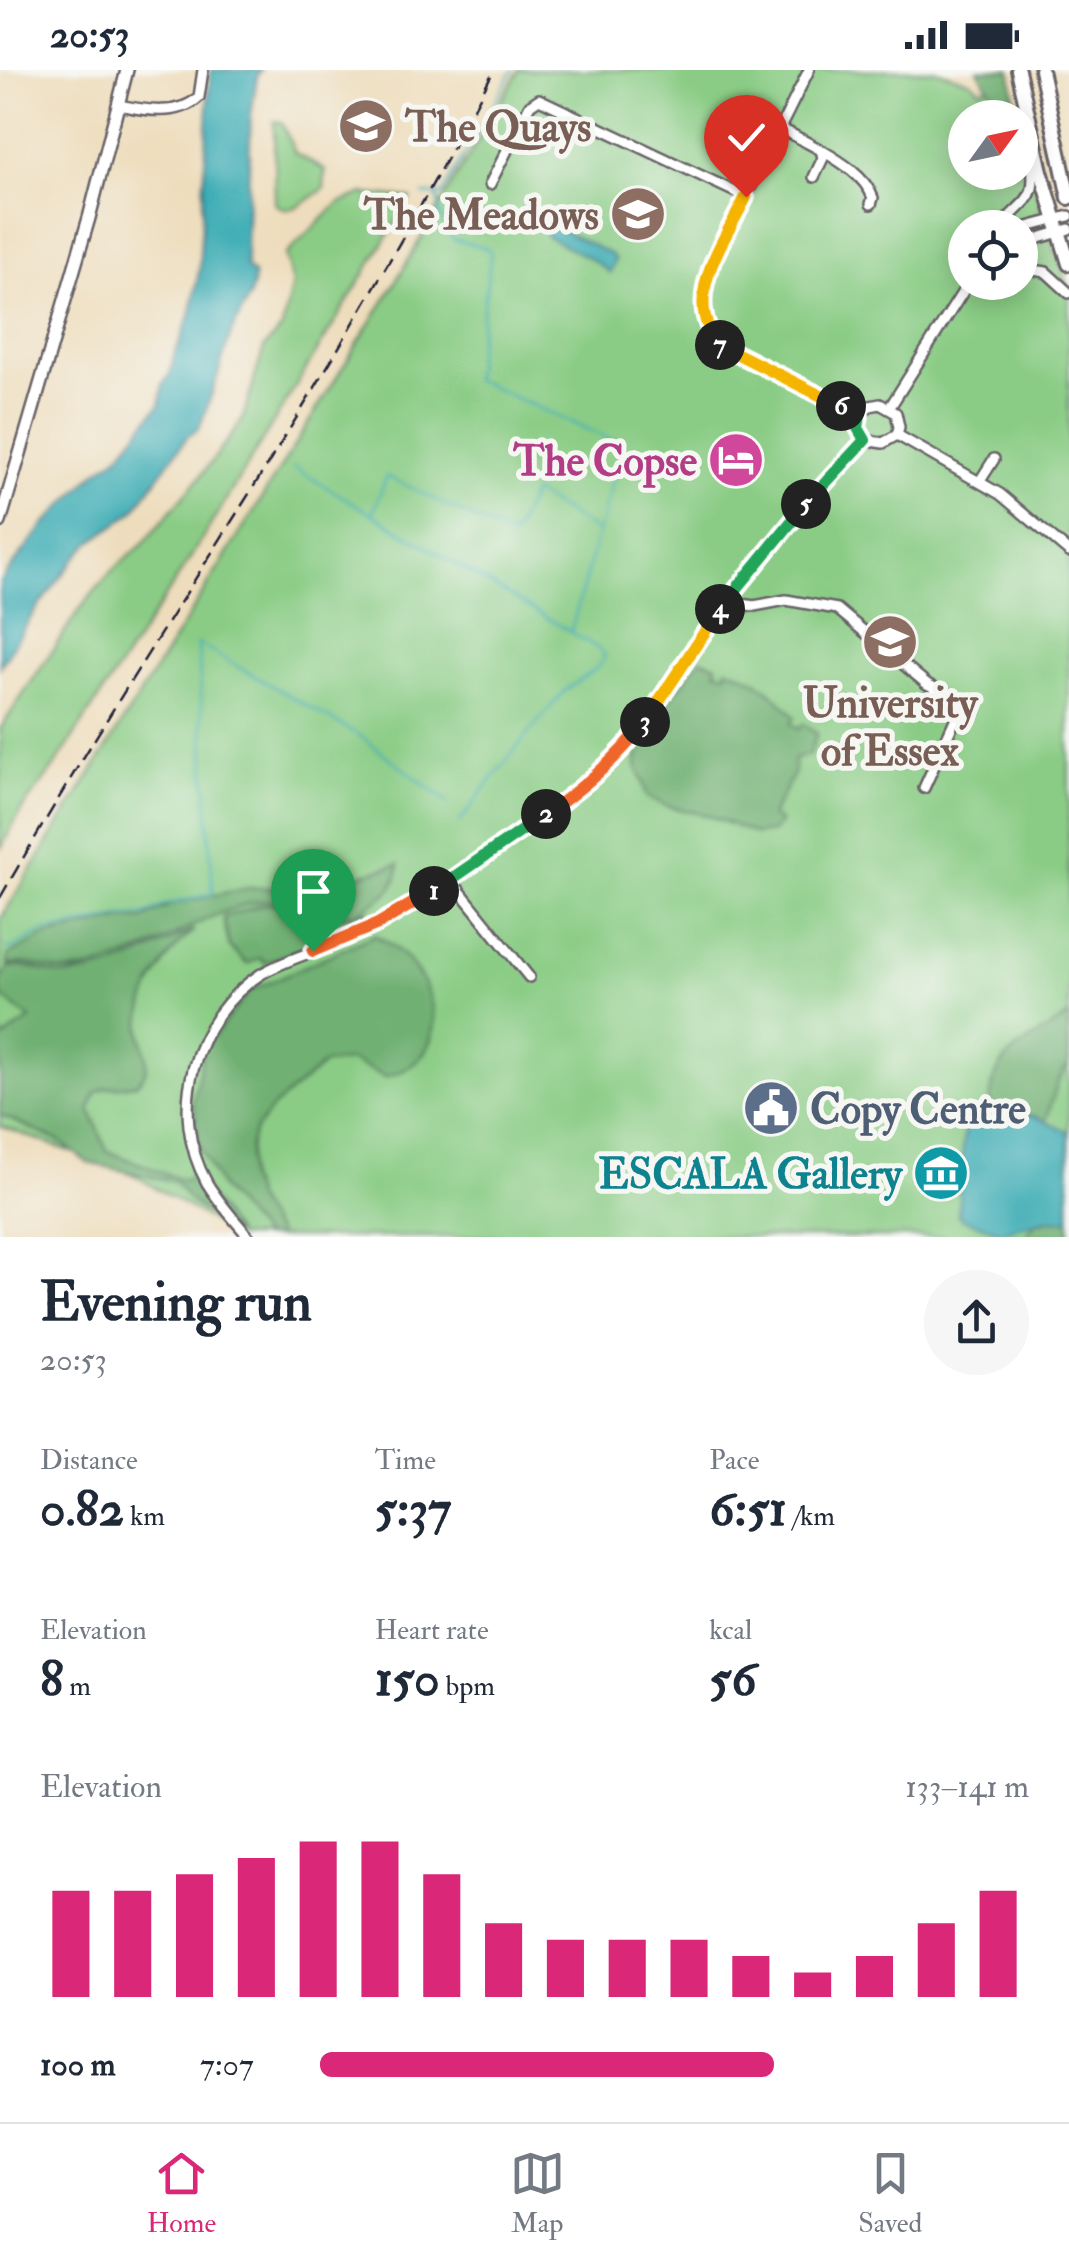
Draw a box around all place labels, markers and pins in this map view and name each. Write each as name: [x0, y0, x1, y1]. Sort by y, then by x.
pin: [704, 95, 789, 198]
school or university icon: The Quays: [336, 96, 396, 156]
place label: The Quays: [404, 102, 592, 155]
school or university icon: The Meadows: [608, 184, 668, 244]
place label: The Meadows: [363, 190, 599, 242]
pin: 7: [695, 320, 745, 370]
pin: 6: [816, 381, 866, 431]
hotel icon: The Copse: [706, 430, 766, 490]
place label: The Copse: [512, 436, 697, 488]
pin: 5: [781, 479, 831, 529]
pin: 4: [695, 584, 745, 634]
school or university icon: University of Essex: [860, 612, 920, 672]
place label: University of Essex: [802, 678, 979, 778]
pin: 3: [620, 697, 670, 747]
pin: 2: [521, 789, 571, 839]
pin: [271, 849, 356, 952]
pin: 1: [409, 866, 459, 916]
public building icon: Copy Centre: [741, 1078, 801, 1138]
place label: Copy Centre: [810, 1084, 1026, 1137]
museum icon: ESCALA Gallery: [911, 1143, 971, 1203]
place label: ESCALA Gallery: [599, 1149, 904, 1202]

